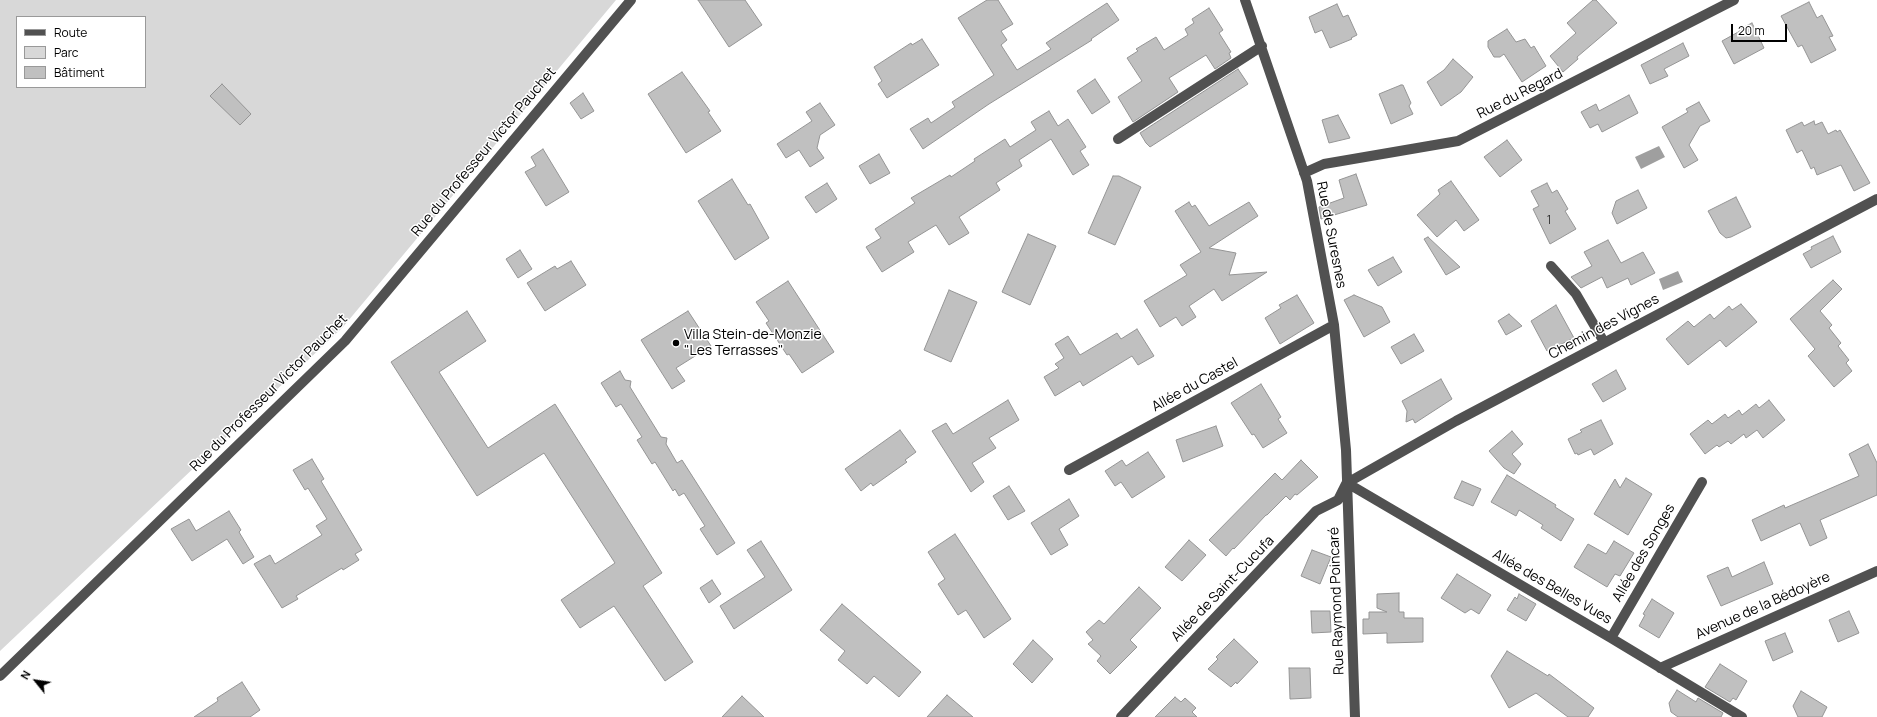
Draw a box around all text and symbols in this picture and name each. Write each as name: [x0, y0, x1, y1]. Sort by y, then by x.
legend: [16, 16, 146, 88]
scale bar: [1733, 16, 1789, 42]
text: 20 m: [1738, 22, 1765, 39]
text: Route: [54, 24, 87, 41]
text: Parc: [54, 44, 78, 61]
text: Bâtiment: [54, 64, 105, 81]
street label: Rue du Professeur Victor Pauchet: [408, 64, 560, 240]
street label: Rue du Regard: [1474, 65, 1566, 123]
street label: Rue de Suresnes: [1312, 180, 1350, 290]
house number: 1: [1547, 214, 1551, 228]
street label: Chemin des Vignes: [1546, 291, 1662, 363]
street label: Rue du Professeur Victor Pauchet: [187, 311, 351, 475]
place label: Villa Stein-de-Monzie "Les Terrasses": [684, 327, 822, 360]
marker: Villa Stein-de-Monzie "Les Terrasses": [671, 338, 681, 348]
street label: Allée du Castel: [1149, 354, 1241, 416]
street label: Allée des Songes: [1609, 501, 1679, 605]
street label: Rue Raymond Poincaré: [1326, 527, 1348, 675]
street label: Allée de Saint-Cucufa: [1168, 533, 1278, 645]
street label: Allée des Belles Vues: [1489, 546, 1615, 628]
street label: Avenue de la Bédoyère: [1693, 569, 1833, 643]
north arrow: [16, 661, 56, 701]
text: N: [17, 668, 34, 682]

